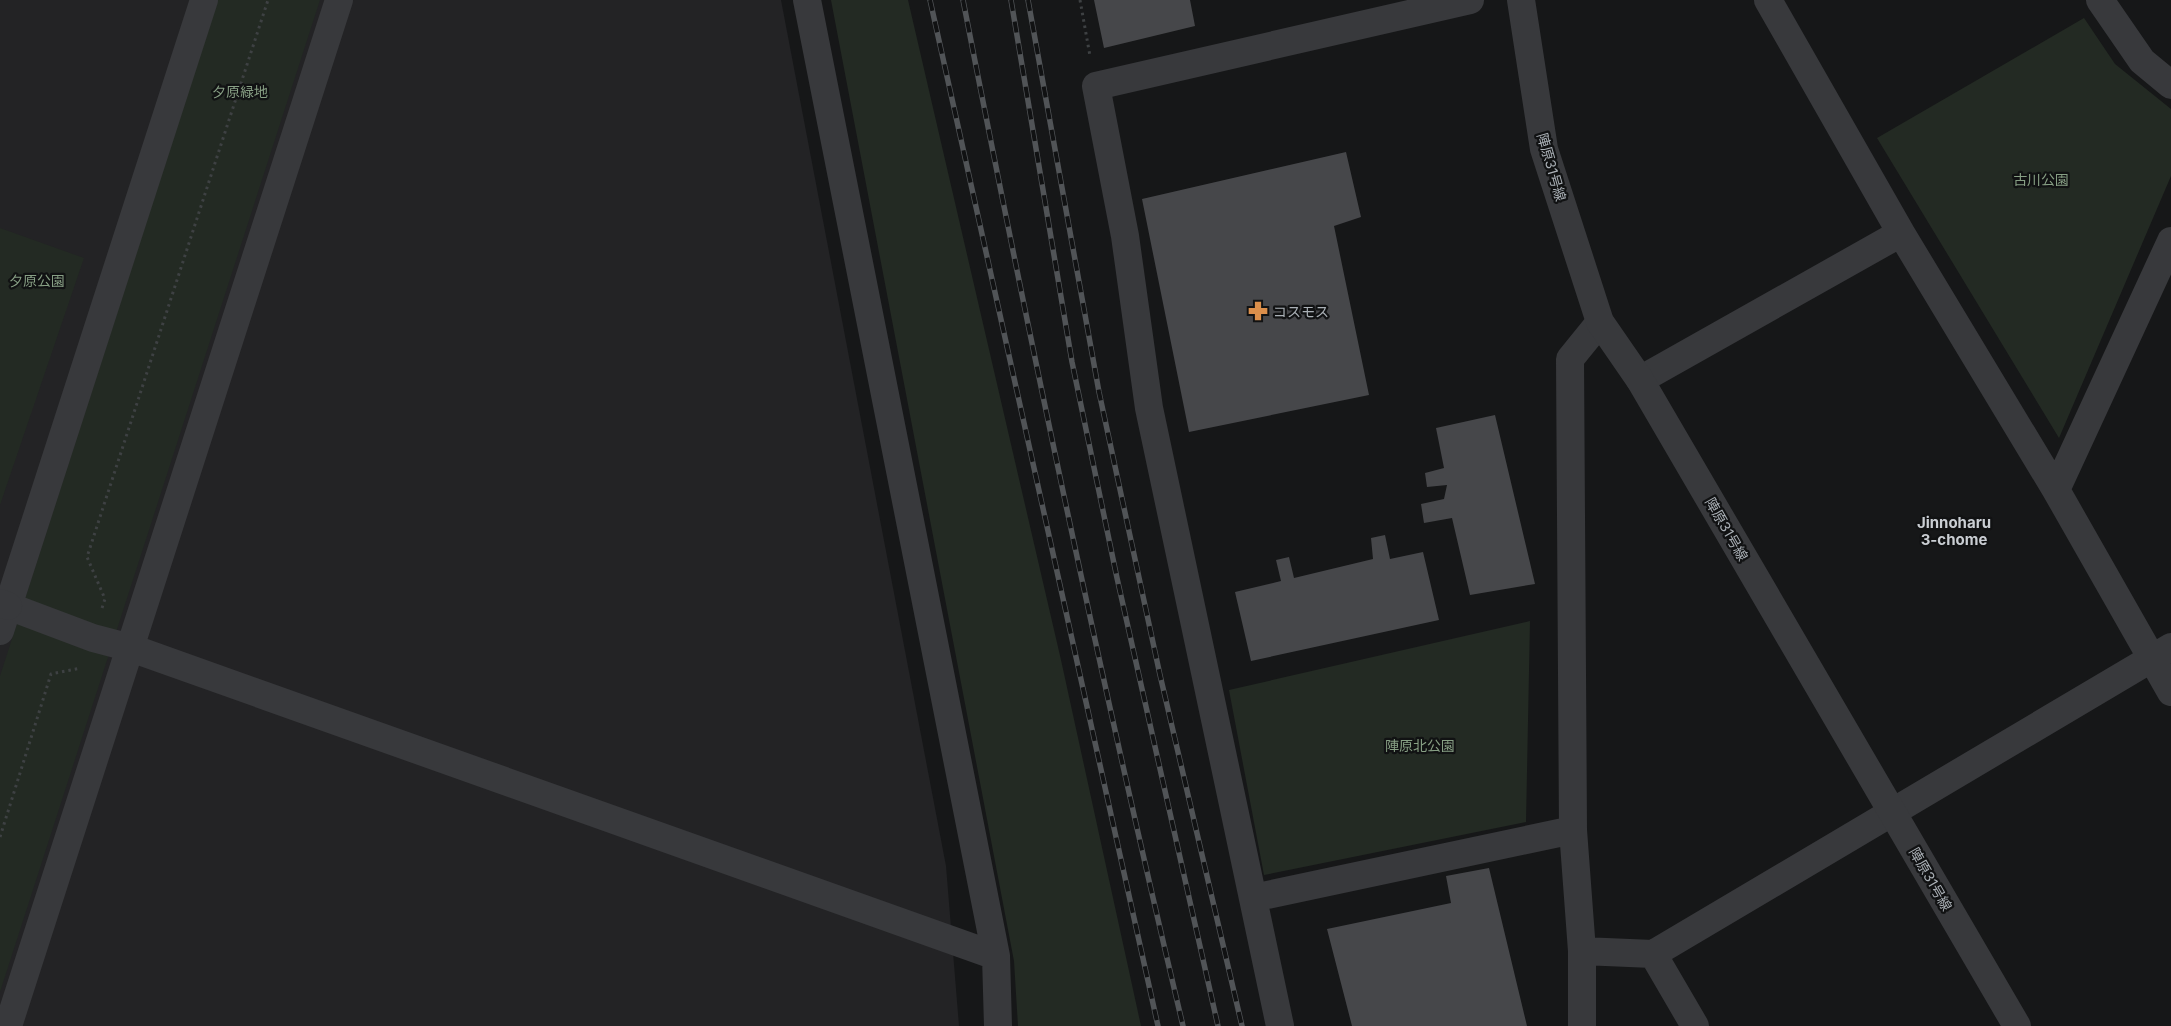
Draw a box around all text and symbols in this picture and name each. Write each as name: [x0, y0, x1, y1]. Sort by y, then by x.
park label: 夕原緑地: [212, 83, 268, 100]
street label: 陣原31号線: [1534, 131, 1570, 203]
park label: 古川公園: [2013, 171, 2069, 188]
park label: 夕原公園: [9, 272, 65, 289]
pharmacy icon: コスモス: [1247, 300, 1269, 322]
place label: コスモス: [1273, 303, 1329, 320]
street label: 陣原31号線: [1702, 494, 1752, 564]
district label: Jinnoharu 3-chome: [1917, 513, 1991, 549]
park label: 陣原北公園: [1385, 737, 1455, 754]
street label: 陣原31号線: [1906, 844, 1956, 914]

